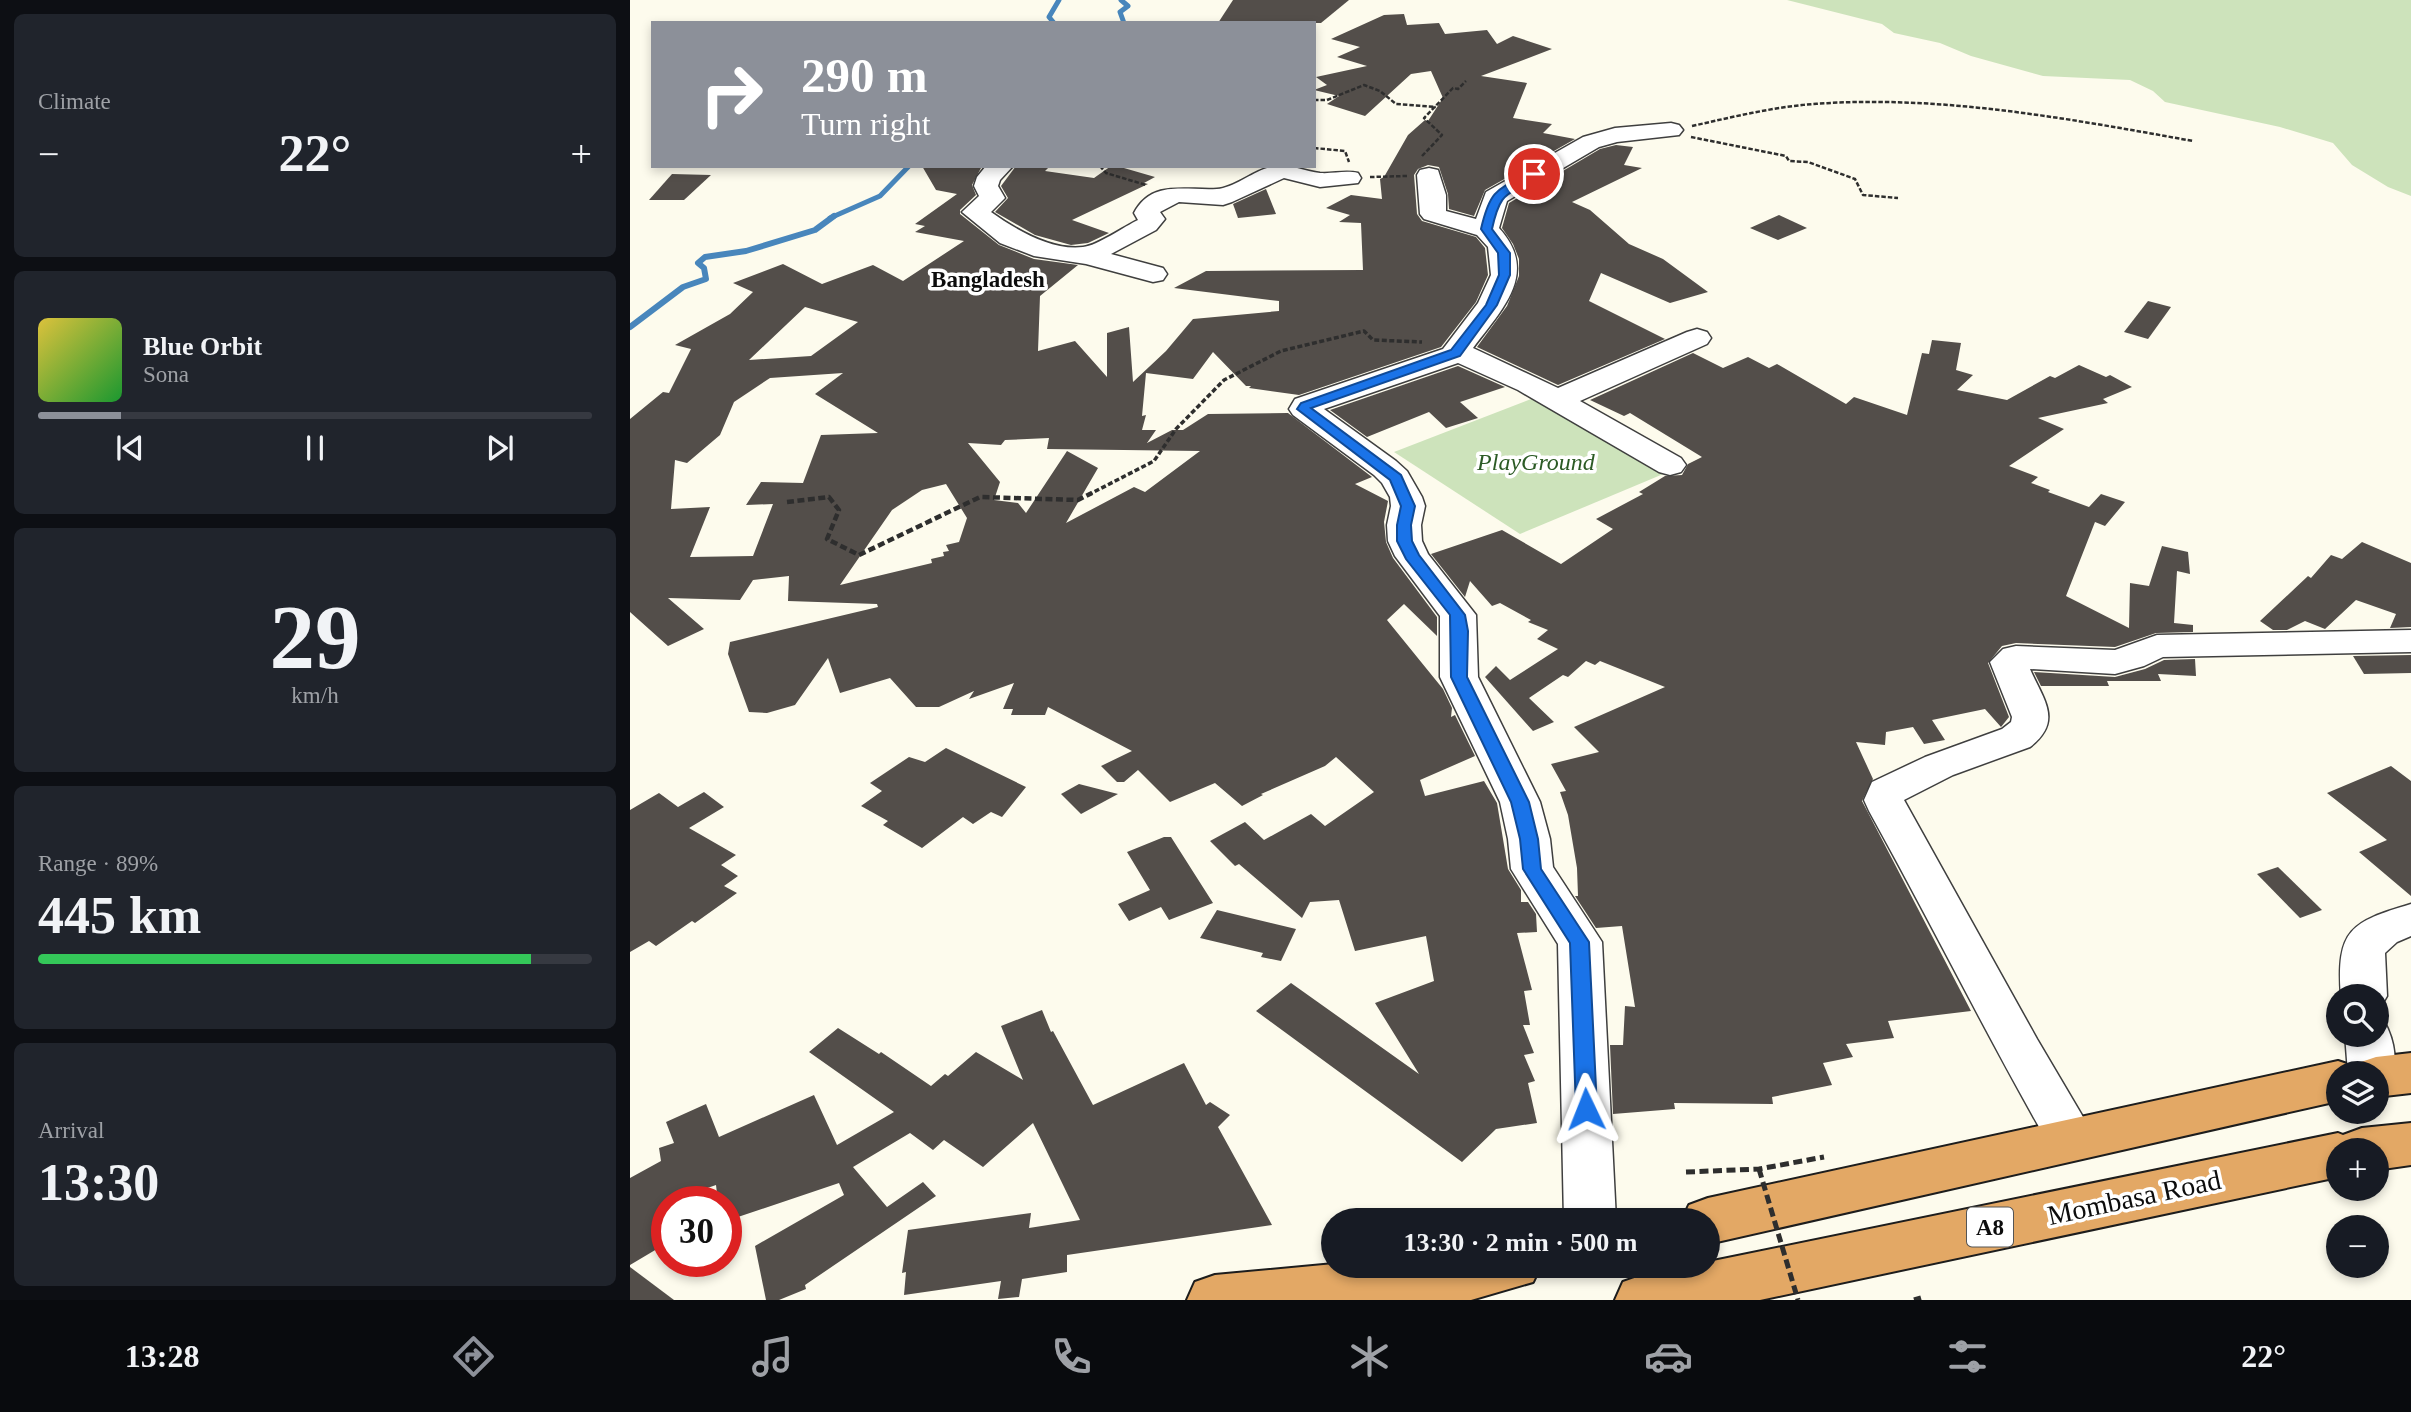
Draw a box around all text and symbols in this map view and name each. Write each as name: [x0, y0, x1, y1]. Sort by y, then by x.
text: 290 m: [801, 48, 928, 103]
icon: right: [686, 49, 777, 140]
text: Climate: [38, 89, 111, 114]
text: Turn right: [801, 106, 931, 142]
text: 22°: [279, 125, 351, 182]
text: −: [38, 133, 59, 175]
text: +: [571, 133, 592, 175]
pin: [1504, 144, 1564, 204]
icon: arrive: [1515, 155, 1553, 193]
district label: Bangladesh: [931, 267, 1045, 292]
text: Blue Orbit: [143, 332, 262, 361]
text: Sona: [143, 362, 189, 387]
icon: previous: [111, 429, 149, 467]
icon: pause: [296, 429, 334, 467]
icon: next: [481, 429, 519, 467]
park label: PlayGround: [1476, 449, 1596, 475]
text: 29: [270, 587, 361, 688]
text: km/h: [291, 683, 339, 708]
text: Range · 89%: [38, 851, 158, 876]
text: 445 km: [38, 887, 201, 944]
map controls: [2326, 984, 2389, 1278]
button: search: [2326, 984, 2389, 1047]
button: layers: [2326, 1061, 2389, 1124]
position arrow: [1549, 1072, 1623, 1146]
text: Arrival: [38, 1118, 104, 1143]
button: +: [2326, 1138, 2389, 1201]
text: 13:30: [38, 1154, 159, 1211]
street label: Mombasa Road: [2045, 1164, 2224, 1231]
speed limit sign: 30: [651, 1186, 742, 1277]
road number: A8: [1967, 1208, 2013, 1246]
button: −: [2326, 1215, 2389, 1278]
text: 13:30 · 2 min · 500 m: [1404, 1228, 1638, 1257]
icon: directions: [449, 1332, 498, 1381]
icon: music: [748, 1332, 797, 1381]
icon: phone: [1047, 1332, 1096, 1381]
icon: climate: [1345, 1332, 1394, 1381]
icon: car: [1644, 1332, 1693, 1381]
icon: filters: [1943, 1332, 1992, 1381]
text: 13:28: [125, 1338, 200, 1374]
text: 22°: [2241, 1338, 2286, 1374]

